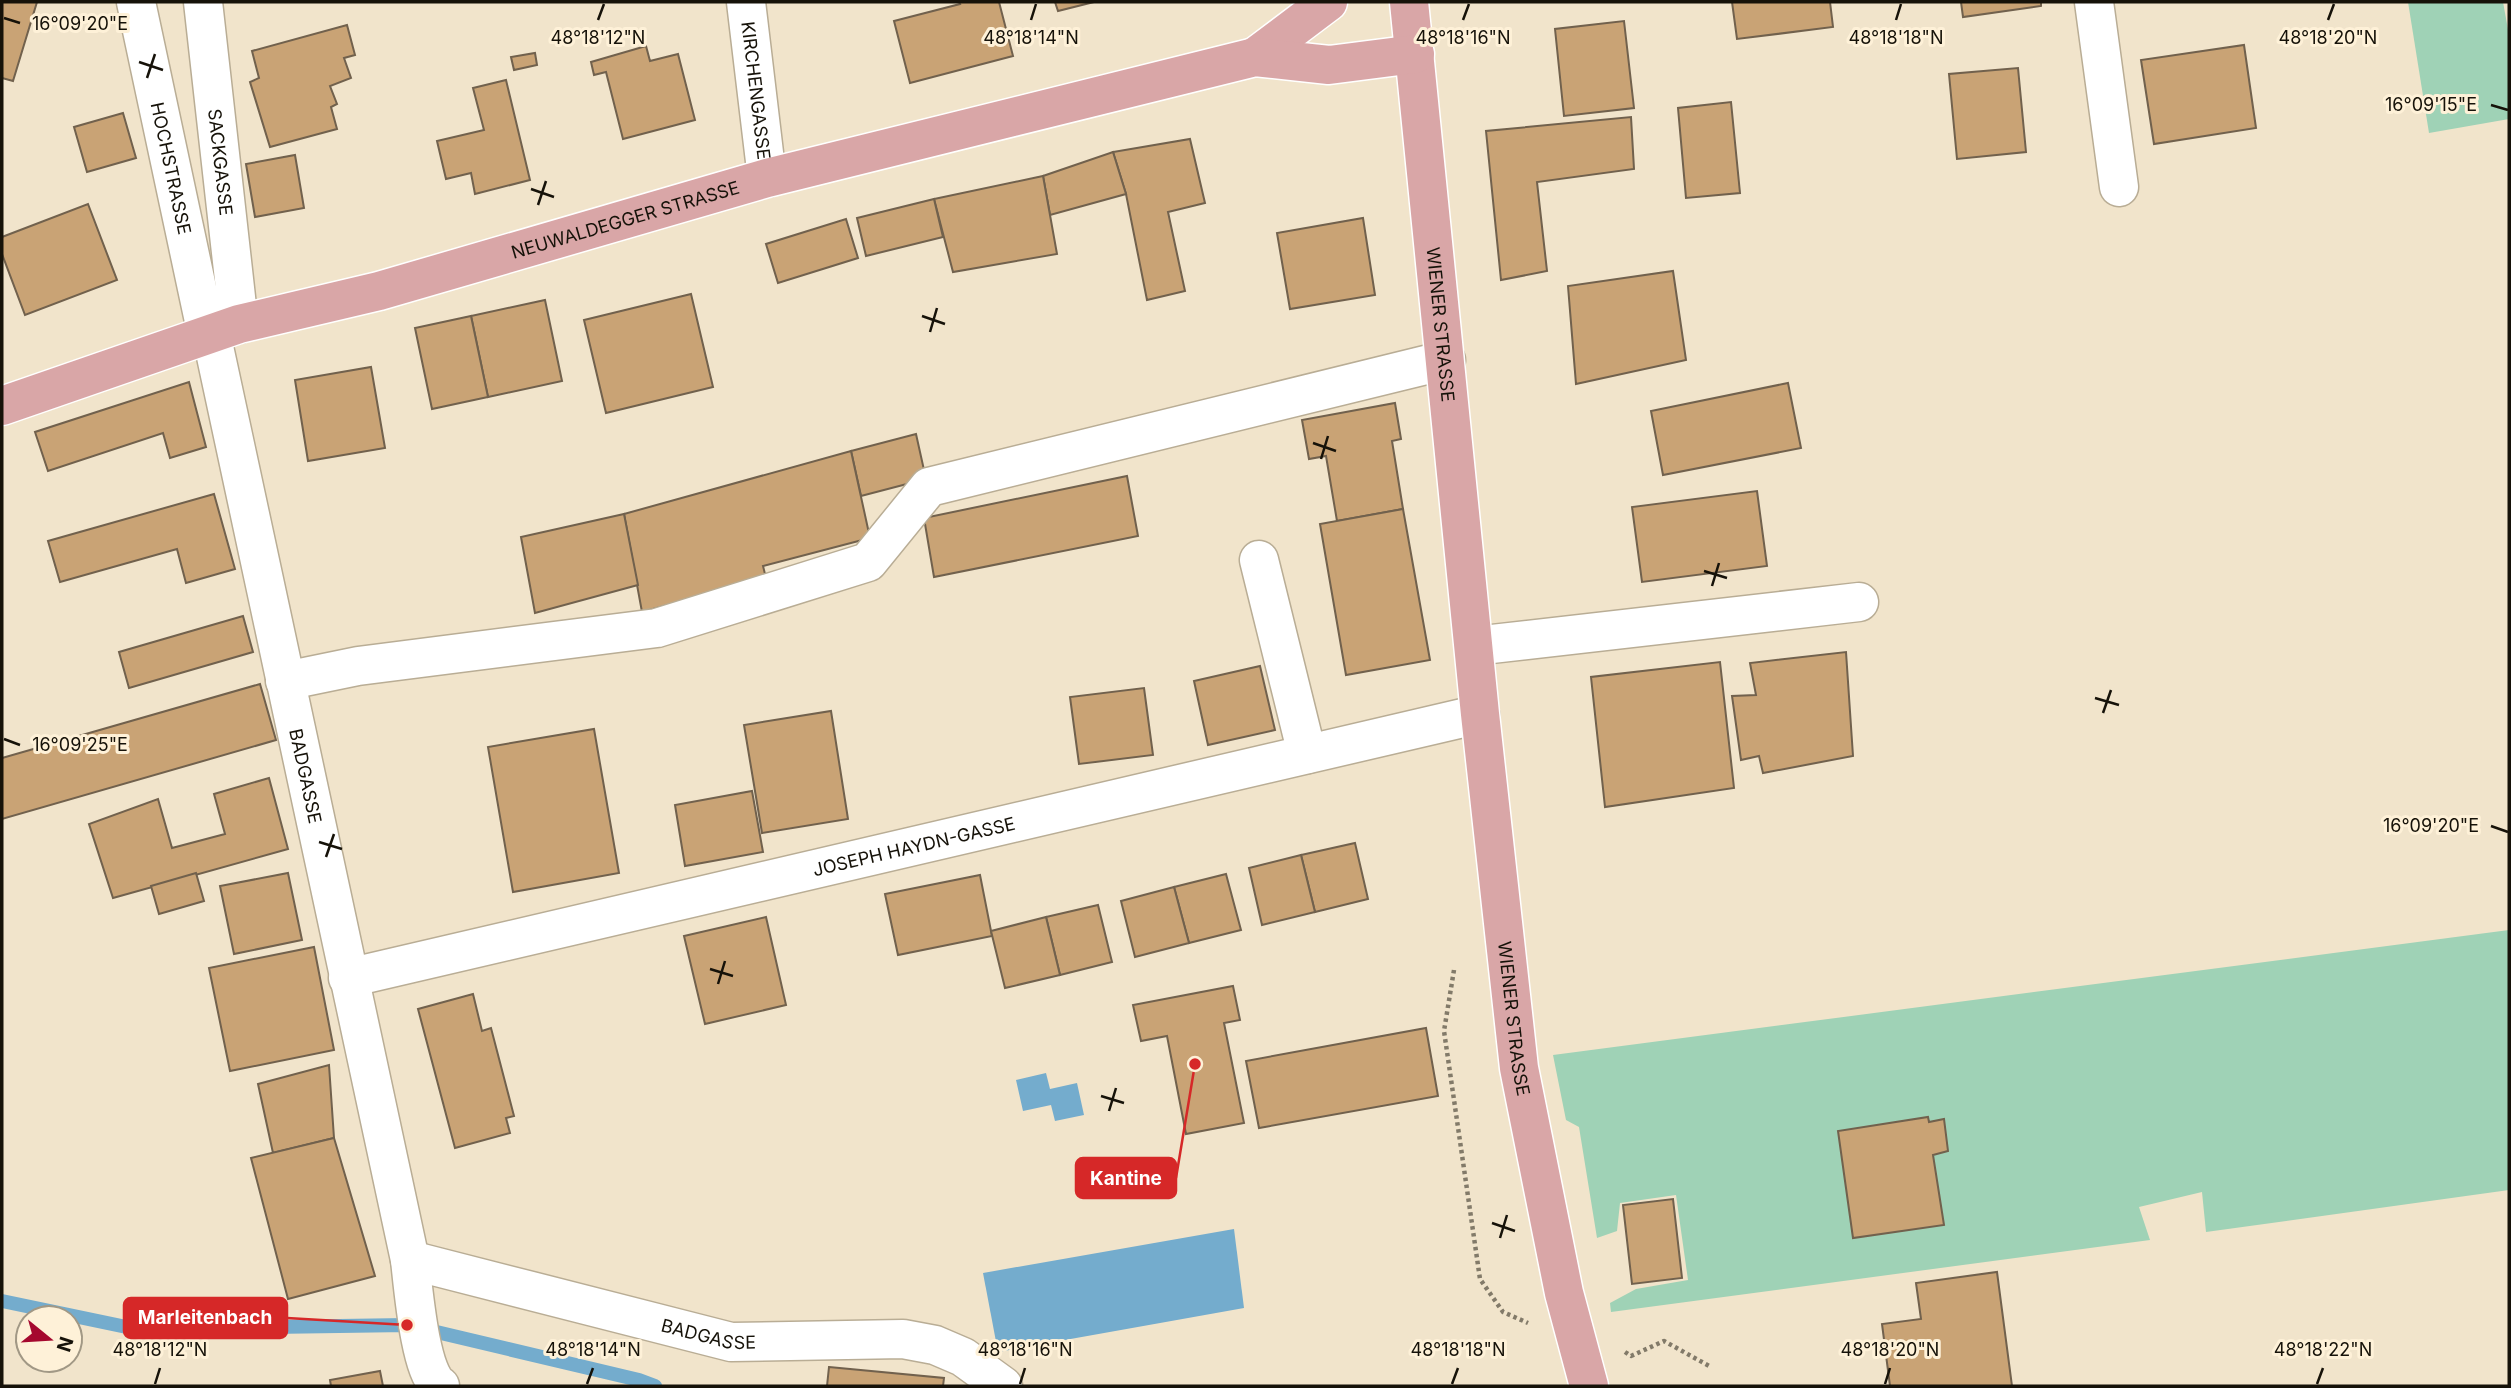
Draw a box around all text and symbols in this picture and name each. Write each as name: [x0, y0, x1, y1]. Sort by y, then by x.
text: 16°09'20"E: [32, 13, 128, 34]
street label: KIRCHENGASSE: [738, 20, 775, 161]
text: 48°18'12"N: [551, 27, 645, 48]
text: 48°18'14"N: [983, 27, 1079, 48]
text: 48°18'16"N: [1416, 27, 1510, 48]
text: 48°18'18"N: [1849, 27, 1943, 48]
text: 48°18'20"N: [2279, 27, 2377, 48]
text: 16°09'15"E: [2385, 94, 2477, 115]
street label: HOCHSTRASSE: [147, 100, 196, 236]
street label: SACKGASSE: [204, 107, 237, 217]
street label: NEUWALDEGGER STRASSE: [509, 176, 742, 262]
street label: WIENER STRASSE: [1423, 246, 1459, 403]
street label: BADGASSE: [286, 726, 326, 825]
text: 16°09'25"E: [32, 734, 128, 755]
street label: JOSEPH HAYDN-GASSE: [810, 812, 1017, 880]
text: 16°09'20"E: [2383, 815, 2479, 836]
street label: WIENER STRASSE: [1495, 940, 1535, 1098]
callout: Kantine: [1076, 1158, 1176, 1198]
text: Kantine: [1090, 1167, 1162, 1190]
callout: Marleitenbach: [124, 1298, 287, 1338]
north arrow: [14, 1304, 84, 1374]
text: Marleitenbach: [138, 1306, 272, 1329]
street label: BADGASSE: [659, 1314, 756, 1353]
text: N: [52, 1334, 78, 1355]
text: 48°18'12"N: [113, 1339, 207, 1360]
text: 48°18'14"N: [545, 1339, 641, 1360]
text: 48°18'16"N: [978, 1339, 1072, 1360]
text: 48°18'18"N: [1411, 1339, 1505, 1360]
text: 48°18'20"N: [1841, 1339, 1939, 1360]
text: 48°18'22"N: [2274, 1339, 2372, 1360]

